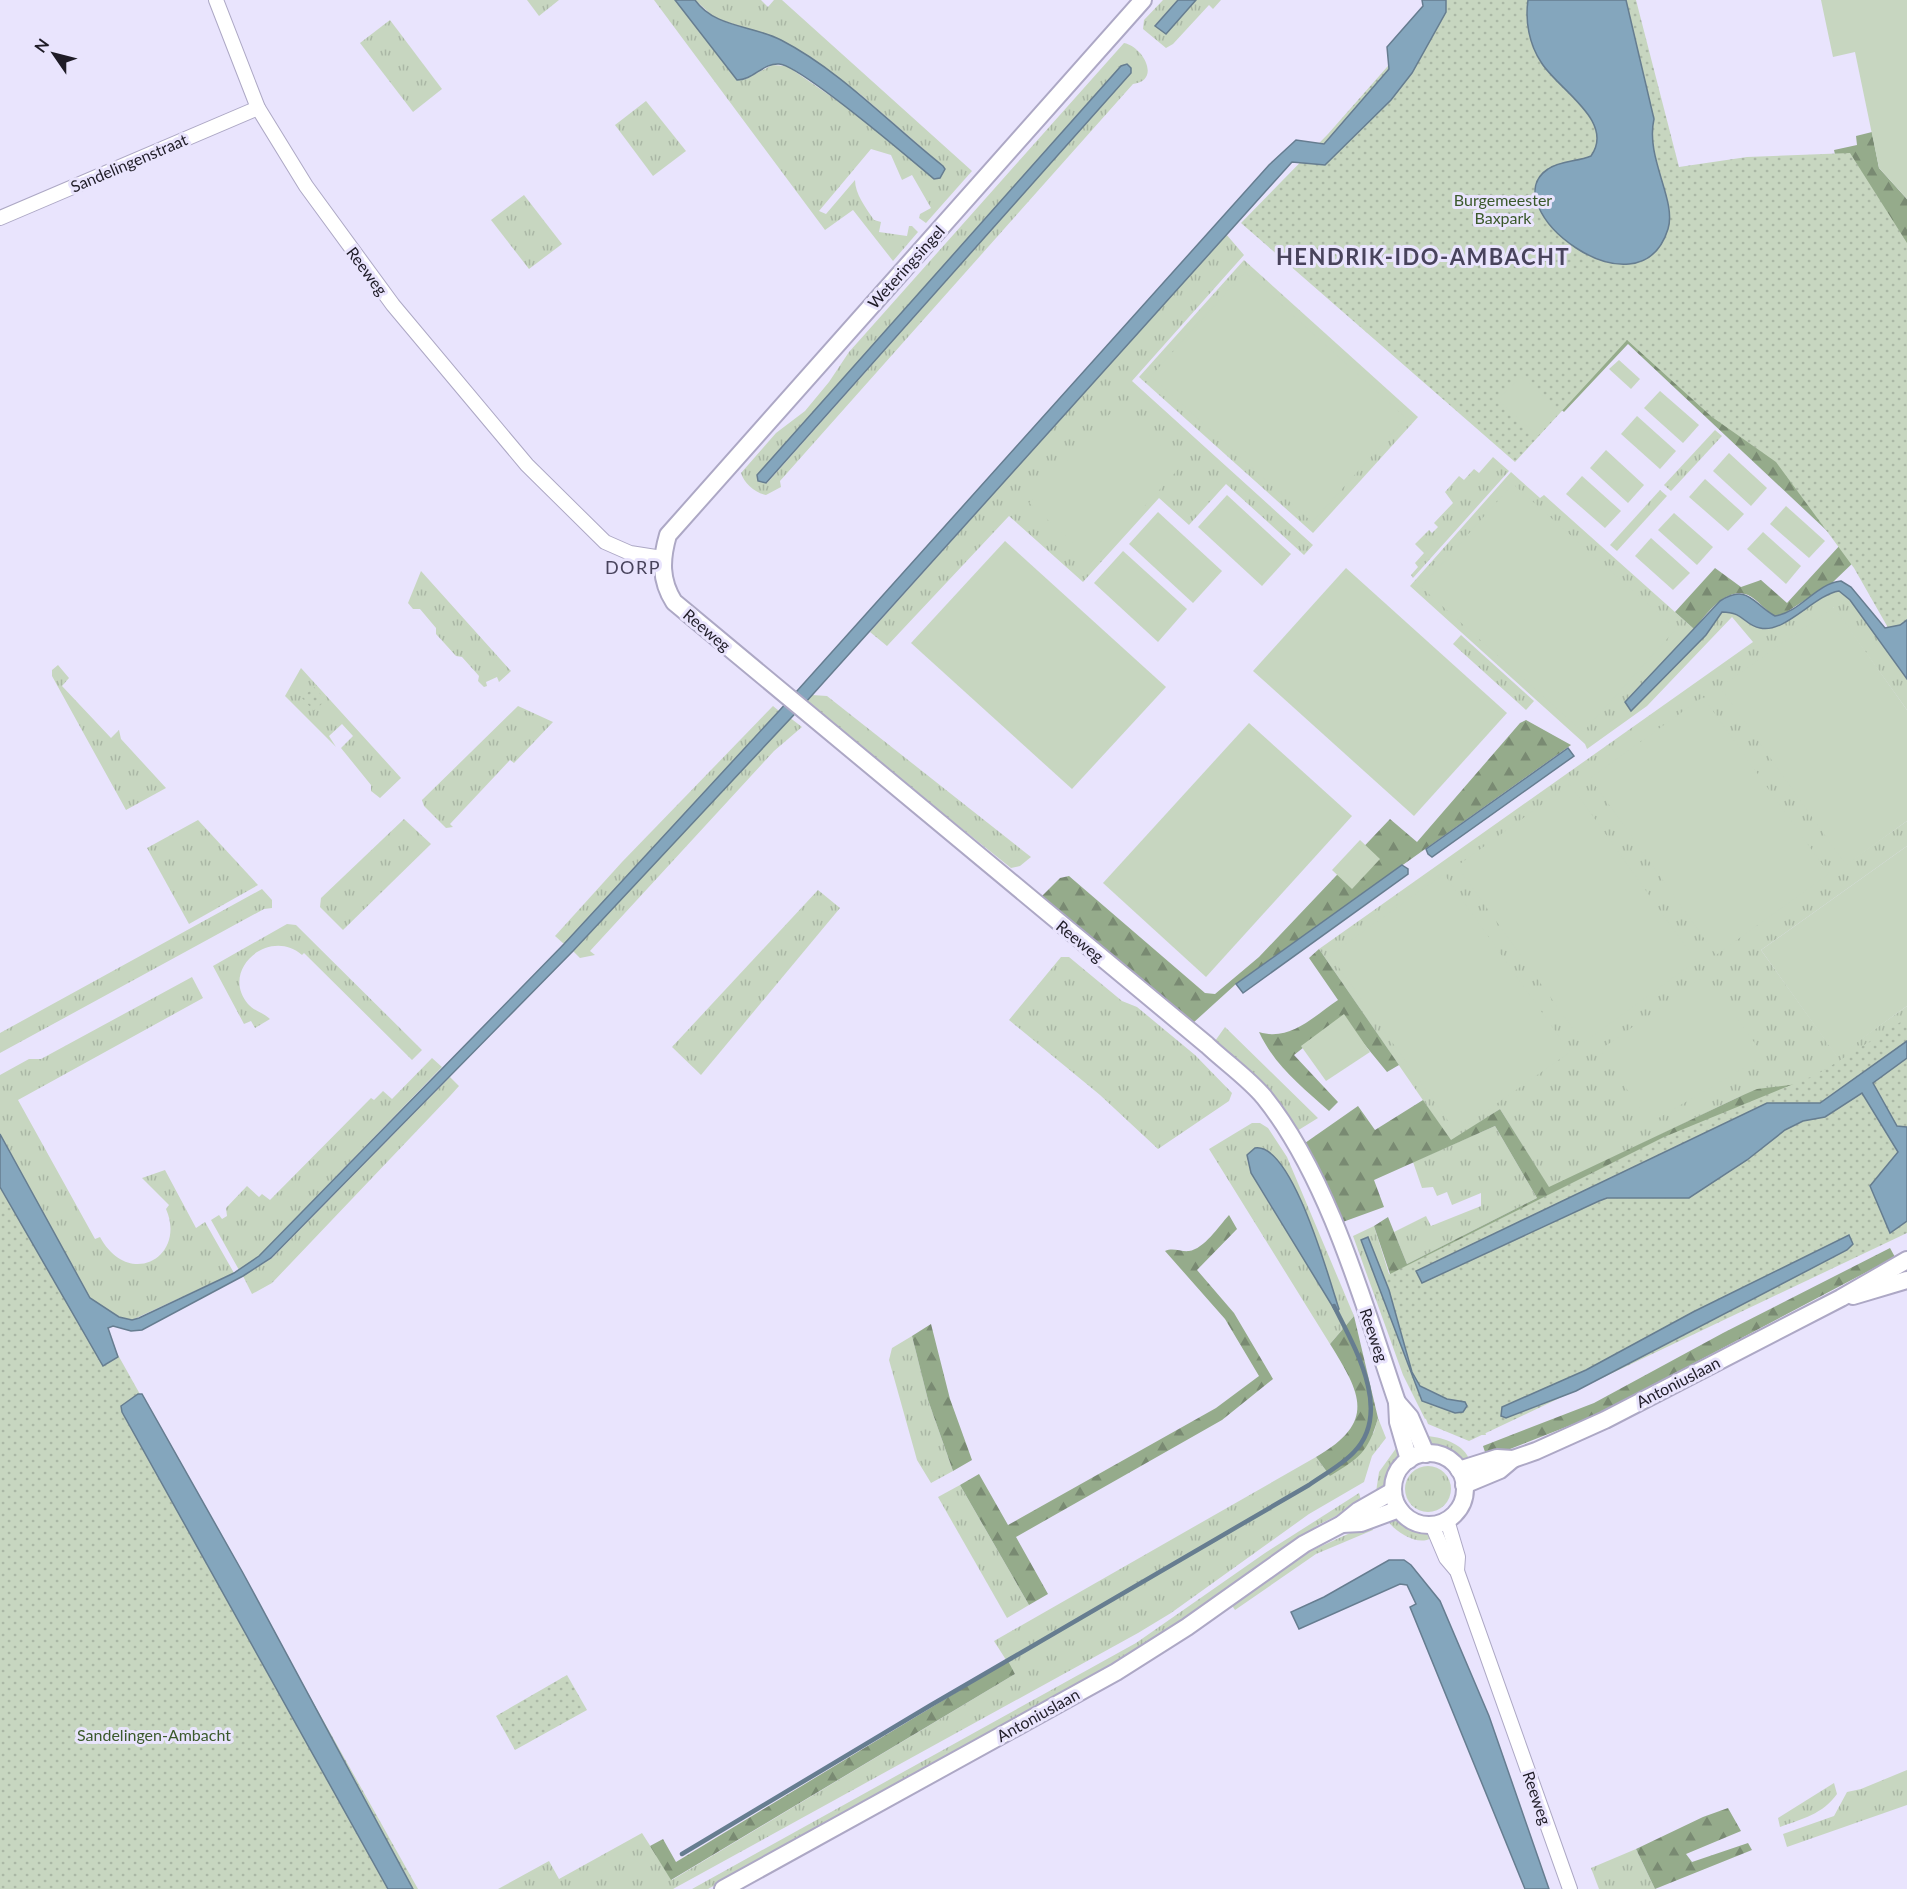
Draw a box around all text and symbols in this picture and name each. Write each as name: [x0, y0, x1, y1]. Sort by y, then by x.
north arrow: [24, 24, 84, 84]
text: N: [30, 35, 53, 56]
street label: Sandelingenstraat: [68, 129, 190, 196]
park label: Burgemeester Baxpark: [1454, 190, 1552, 227]
street label: Weteringsingel: [863, 221, 948, 312]
street label: Reeweg: [343, 243, 392, 299]
district label: HENDRIK-IDO-AMBACHT: [1276, 243, 1570, 270]
district label: DORP: [605, 556, 661, 578]
street label: Reeweg: [680, 604, 735, 655]
street label: Reeweg: [1053, 916, 1108, 965]
street label: Reeweg: [1356, 1305, 1392, 1364]
street label: Antoniuslaan: [1633, 1352, 1723, 1411]
street label: Antoniuslaan: [993, 1684, 1082, 1745]
park label: Sandelingen-Ambacht: [77, 1725, 231, 1744]
street label: Reeweg: [1519, 1768, 1555, 1827]

